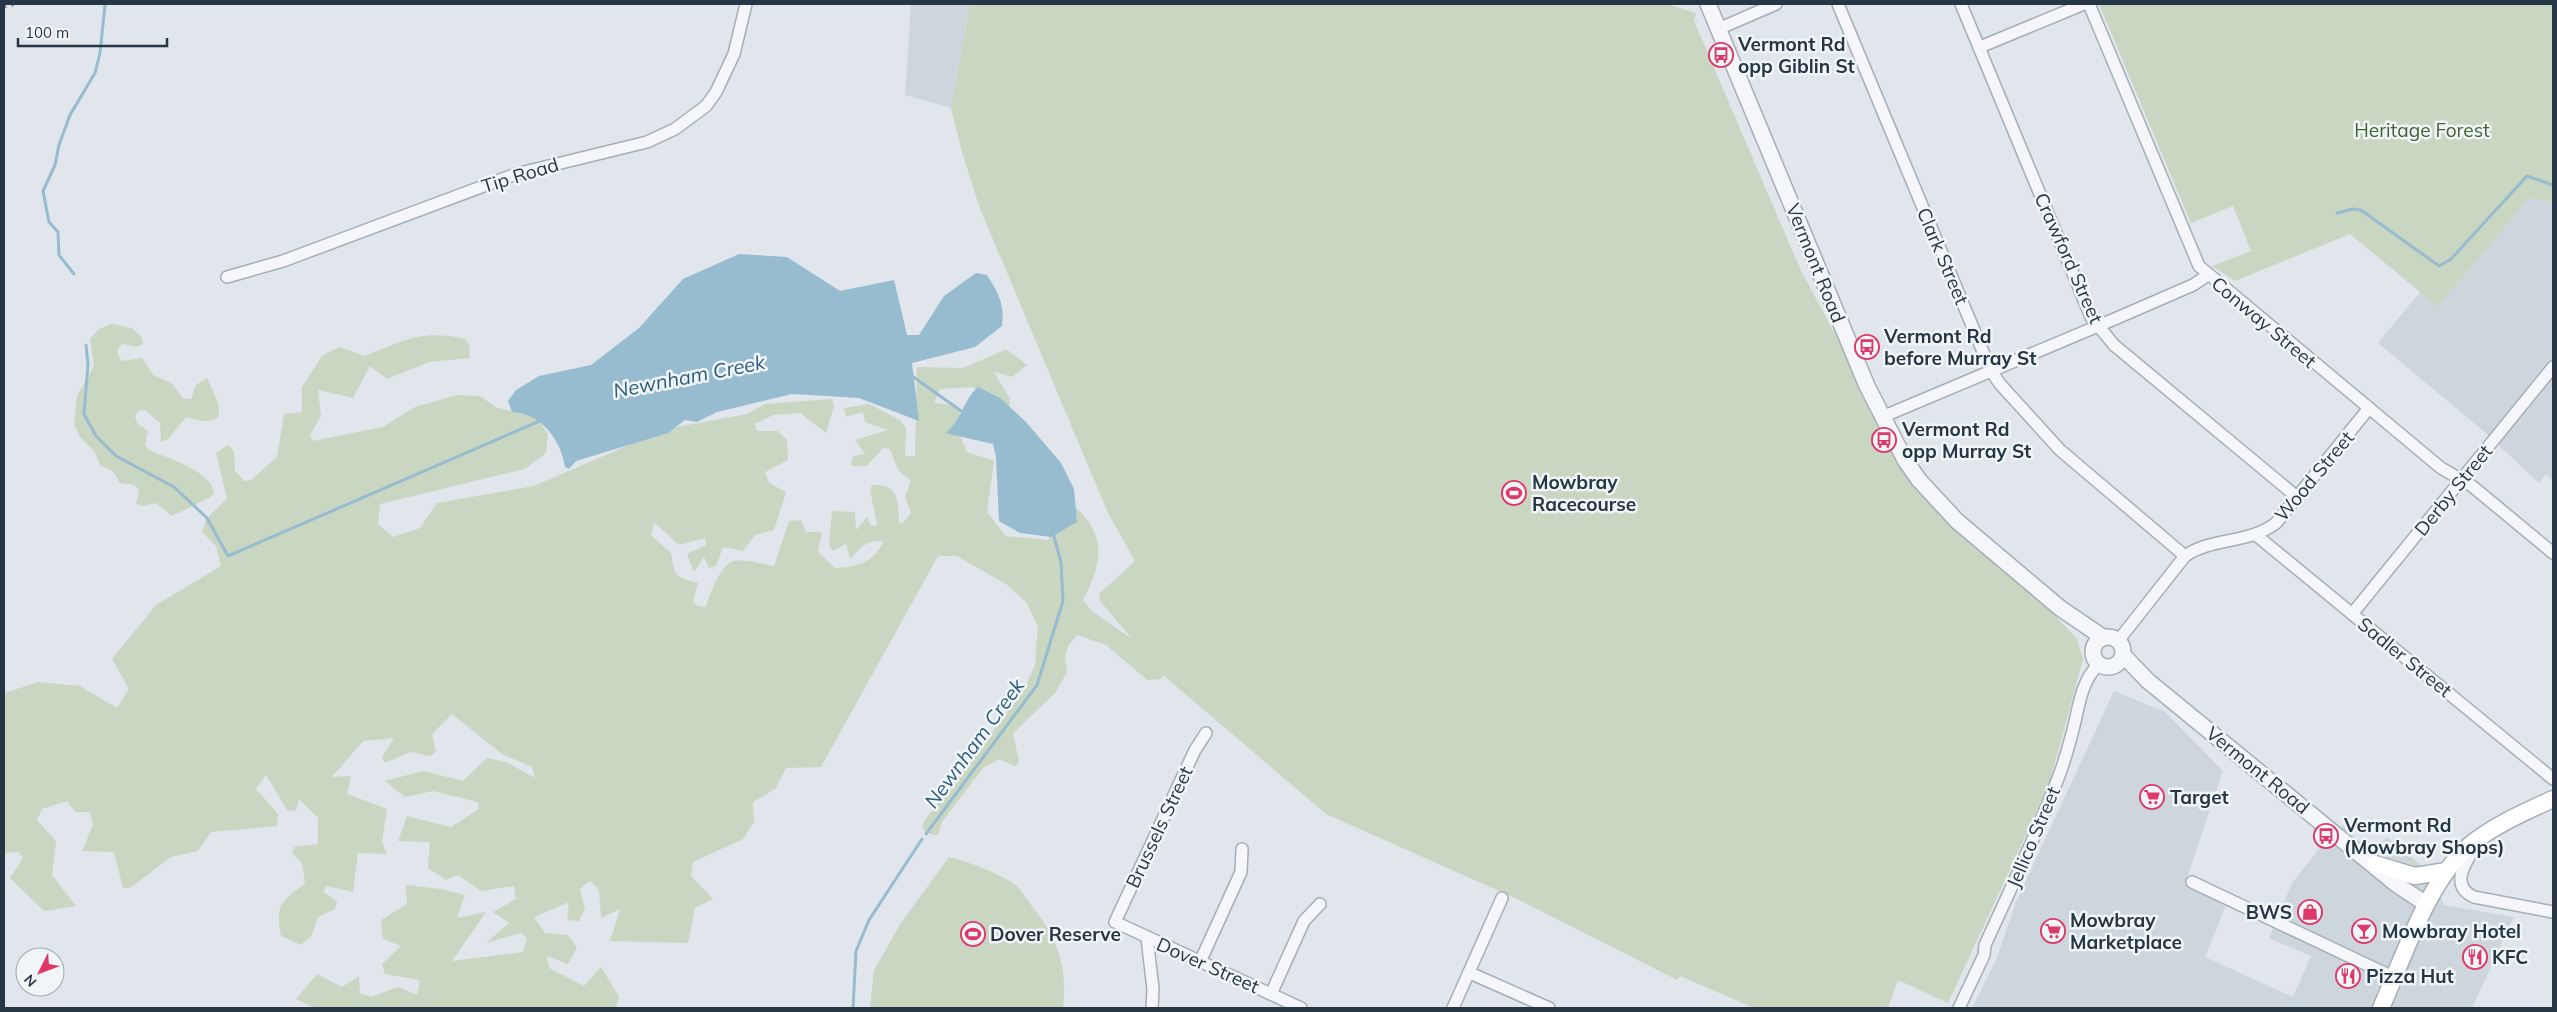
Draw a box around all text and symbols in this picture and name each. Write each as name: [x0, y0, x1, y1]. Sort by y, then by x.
scale bar: [18, 15, 166, 47]
text: 100 m: [25, 23, 69, 42]
place label: Vermont Rd opp Giblin St: [1737, 32, 1855, 78]
bus stop icon: Vermont Rd opp Giblin St: [1708, 42, 1734, 68]
park label: Heritage Forest: [2354, 118, 2490, 142]
street label: Tip Road: [479, 152, 561, 198]
street label: Crawford Street: [2029, 189, 2109, 327]
street label: Vermont Road: [1781, 200, 1851, 326]
street label: Clark Street: [1912, 204, 1974, 308]
street label: Conway Street: [2207, 271, 2322, 373]
place label: Vermont Rd before Murray St: [1883, 324, 2036, 370]
bus stop icon: Vermont Rd before Murray St: [1854, 334, 1880, 360]
water label: Newnham Creek: [611, 349, 768, 403]
place label: Vermont Rd opp Murray St: [1901, 417, 2031, 463]
street label: Wood Street: [2269, 426, 2359, 526]
bus stop icon: Vermont Rd opp Murray St: [1871, 427, 1897, 453]
street label: Derby Street: [2409, 439, 2497, 540]
place label: Mowbray Racecourse: [1532, 470, 1636, 516]
sports icon: Mowbray Racecourse: [1501, 480, 1527, 506]
street label: Sadler Street: [2353, 612, 2457, 702]
water label: Newnham Creek: [919, 673, 1030, 813]
street label: Vermont Road: [2201, 721, 2315, 819]
street label: Brussels Street: [1120, 762, 1198, 892]
street label: Jellico Street: [2001, 782, 2065, 891]
supermarket icon: Target: [2139, 784, 2165, 810]
place label: Target: [2170, 785, 2229, 809]
place label: Vermont Rd (Mowbray Shops): [2343, 813, 2505, 859]
bus stop icon: Vermont Rd (Mowbray Shops): [2313, 823, 2339, 849]
shop icon: BWS: [2297, 899, 2323, 925]
place label: BWS: [2246, 900, 2292, 924]
place label: Mowbray Marketplace: [2070, 908, 2182, 954]
supermarket icon: Mowbray Marketplace: [2040, 918, 2066, 944]
bar icon: Mowbray Hotel: [2351, 918, 2377, 944]
place label: Mowbray Hotel: [2382, 919, 2521, 943]
sports icon: Dover Reserve: [960, 921, 986, 947]
place label: Dover Reserve: [990, 922, 1121, 946]
street label: Dover Street: [1153, 932, 1263, 998]
restaurant icon: KFC: [2462, 944, 2488, 970]
place label: KFC: [2492, 945, 2528, 969]
north arrow: [15, 947, 65, 997]
restaurant icon: Pizza Hut: [2335, 963, 2361, 989]
place label: Pizza Hut: [2366, 964, 2454, 988]
text: N: [20, 971, 41, 991]

